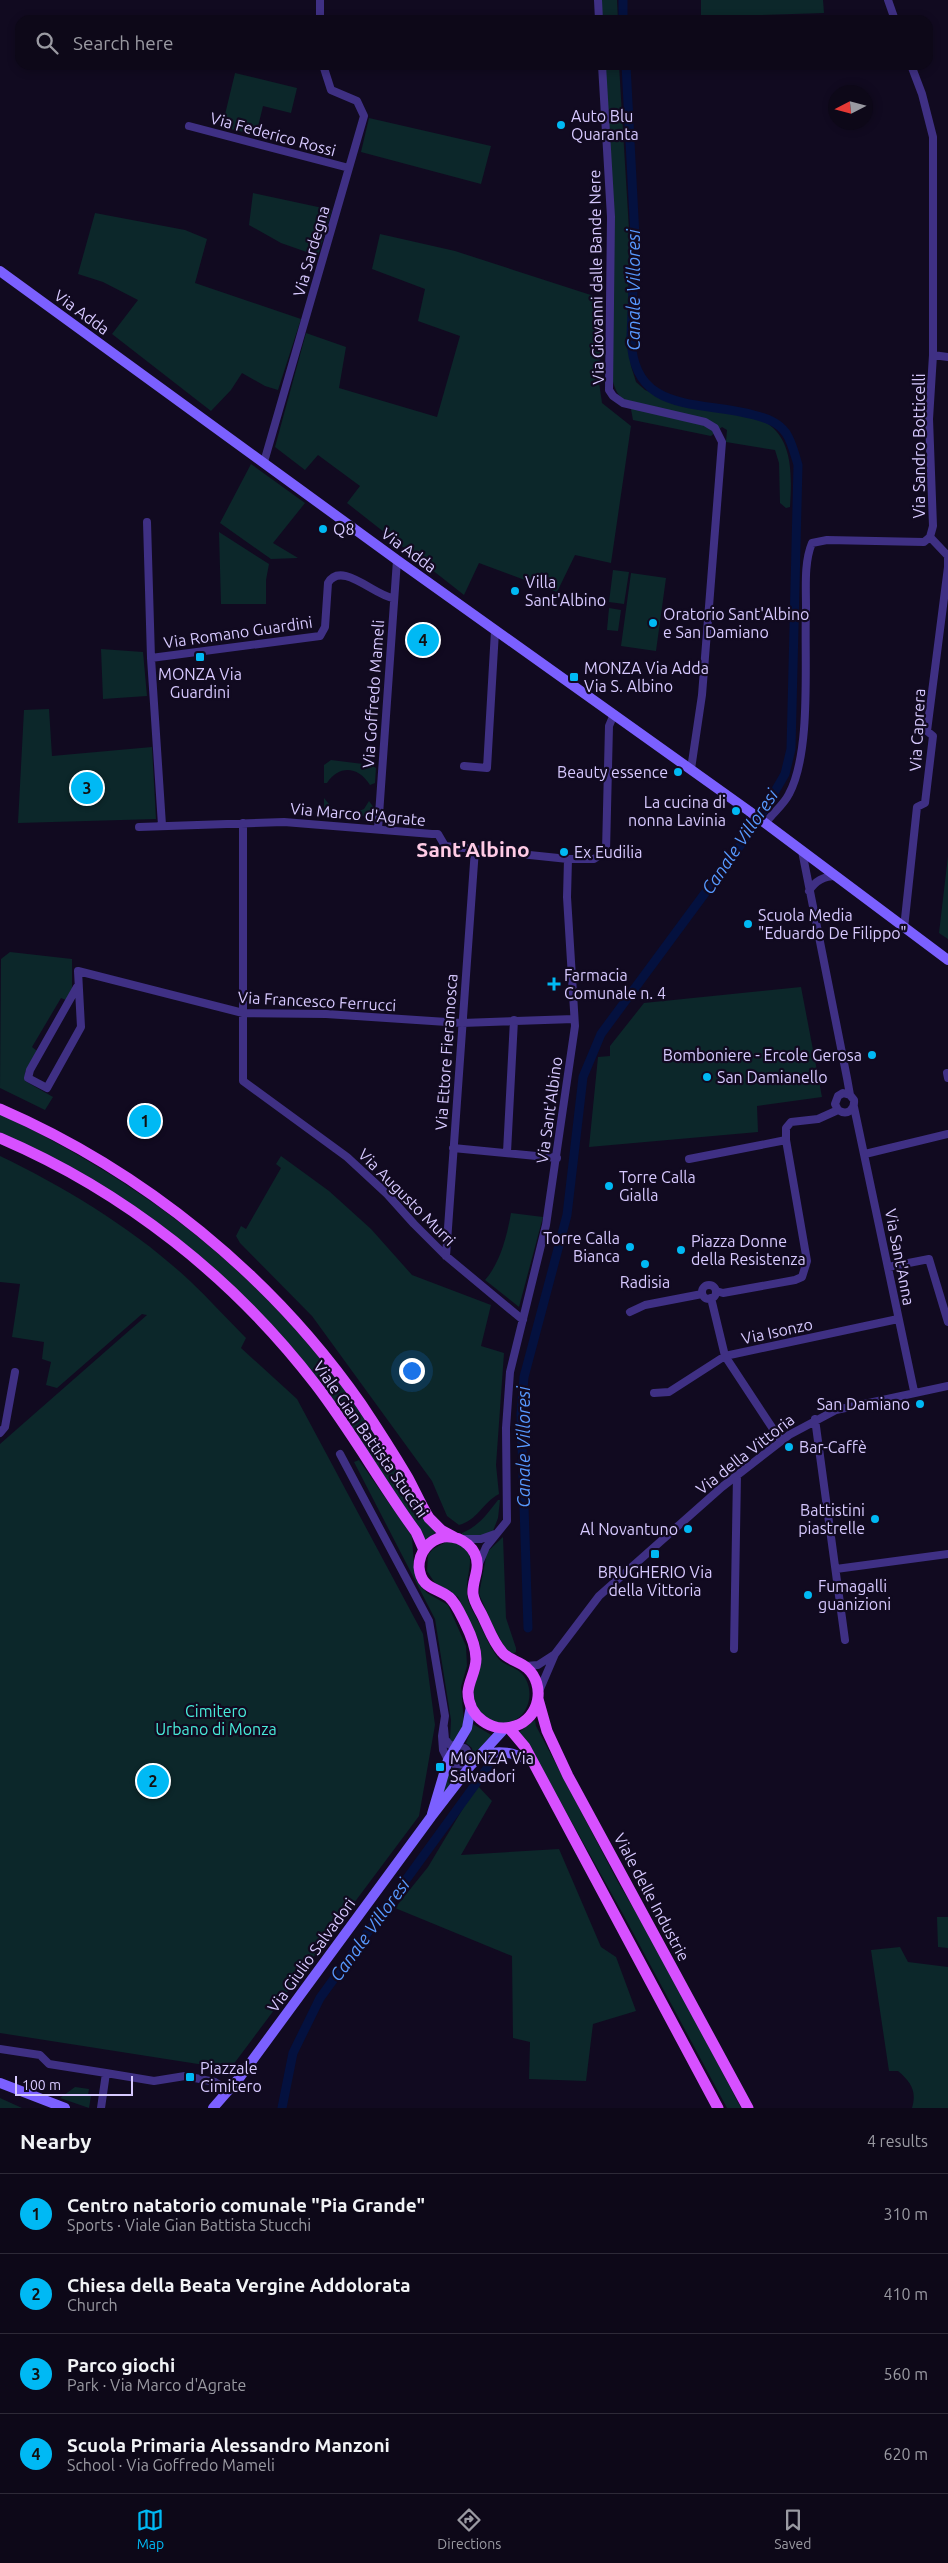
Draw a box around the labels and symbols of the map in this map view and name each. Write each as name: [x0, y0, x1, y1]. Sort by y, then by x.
north arrow: [828, 85, 873, 130]
place label: Auto Blu Quaranta: [571, 107, 639, 143]
street label: Via Federico Rossi: [208, 109, 338, 159]
marker: Auto Blu Quaranta: [555, 119, 567, 131]
street label: Via Giovanni dalle Bande Nere: [585, 169, 607, 385]
street label: Via Sardegna: [289, 203, 333, 299]
water label: Canale Villoresi: [623, 229, 643, 351]
street label: Via Adda: [51, 286, 113, 338]
street label: Via Sandro Botticelli: [910, 373, 928, 519]
place label: Q8: [333, 520, 354, 538]
marker: Q8: [317, 523, 329, 535]
street label: Via Adda: [378, 524, 440, 576]
place label: Villa Sant'Albino: [525, 573, 606, 609]
marker: Villa Sant'Albino: [509, 585, 521, 597]
place label: Oratorio Sant'Albino e San Damiano: [663, 605, 809, 641]
street label: Via Romano Guardini: [162, 613, 314, 651]
marker: Oratorio Sant'Albino e San Damiano: [647, 617, 659, 629]
street label: Via Goffredo Mameli: [359, 619, 387, 769]
pin: 4: [407, 621, 439, 659]
marker: MONZA Via Guardini: [194, 651, 206, 663]
place label: MONZA Via Adda Via S. Albino: [584, 659, 709, 695]
place label: MONZA Via Guardini: [158, 665, 242, 701]
marker: MONZA Via Adda Via S. Albino: [568, 671, 580, 683]
street label: Via Caprera: [906, 688, 928, 772]
place label: Beauty essence: [557, 763, 668, 781]
marker: Beauty essence: [672, 766, 684, 778]
pin: 3: [71, 769, 103, 807]
water label: Canale Villoresi: [697, 785, 782, 897]
place label: La cucina di nonna Lavinia: [628, 793, 726, 829]
street label: Via Marco d'Agrate: [289, 799, 427, 829]
marker: La cucina di nonna Lavinia: [730, 805, 742, 817]
district label: Sant'Albino: [416, 837, 530, 861]
place label: Ex Eudilia: [574, 843, 642, 861]
marker: Ex Eudilia: [558, 846, 570, 858]
place label: Scuola Media "Eduardo De Filippo": [758, 906, 907, 942]
marker: Scuola Media "Eduardo De Filippo": [742, 918, 754, 930]
place label: Farmacia Comunale n. 4: [564, 966, 666, 1002]
street label: Via Ettore Fieramosca: [432, 973, 460, 1131]
marker: Farmacia Comunale n. 4: [548, 978, 560, 990]
street label: Via Francesco Ferrucci: [237, 988, 397, 1014]
place label: Bomboniere - Ercole Gerosa: [663, 1046, 862, 1064]
marker: Bomboniere - Ercole Gerosa: [866, 1049, 878, 1061]
street label: Via Sant'Albino: [533, 1055, 565, 1165]
place label: San Damianello: [717, 1068, 828, 1086]
marker: San Damianello: [701, 1071, 713, 1083]
pin: 1: [129, 1102, 161, 1140]
street label: Via Augusto Murri: [355, 1145, 459, 1249]
place label: Torre Calla Gialla: [619, 1168, 696, 1204]
marker: Torre Calla Gialla: [603, 1180, 615, 1192]
street label: Via Sant'Anna: [882, 1207, 918, 1307]
place label: Torre Calla Bianca: [543, 1229, 620, 1265]
place label: Piazza Donne della Resistenza: [691, 1232, 806, 1268]
marker: Torre Calla Bianca: [624, 1241, 636, 1253]
marker: Piazza Donne della Resistenza: [675, 1244, 687, 1256]
marker: Radisia: [639, 1258, 651, 1270]
place label: Radisia: [620, 1273, 670, 1291]
street label: Via Isonzo: [740, 1315, 814, 1347]
street label: Viale Gian Battista Stucchi: [310, 1357, 432, 1521]
your location: [399, 1358, 425, 1384]
water label: Canale Villoresi: [513, 1386, 533, 1508]
place label: San Damiano: [817, 1395, 910, 1413]
marker: San Damiano: [914, 1398, 926, 1410]
street label: Via della Vittoria: [692, 1410, 798, 1498]
place label: Bar-Caffè: [799, 1438, 867, 1456]
marker: Bar-Caffè: [783, 1441, 795, 1453]
place label: Battistini piastrelle: [798, 1501, 865, 1537]
marker: Battistini piastrelle: [869, 1513, 881, 1525]
place label: Al Novantuno: [580, 1520, 678, 1538]
marker: Al Novantuno: [682, 1523, 694, 1535]
marker: BRUGHERIO Via della Vittoria: [649, 1548, 661, 1560]
place label: BRUGHERIO Via della Vittoria: [598, 1563, 712, 1599]
place label: Fumagalli guanizioni: [818, 1577, 891, 1613]
marker: Fumagalli guanizioni: [802, 1589, 814, 1601]
park label: Cimitero Urbano di Monza: [155, 1702, 277, 1738]
place label: MONZA Via Salvadori: [450, 1749, 534, 1785]
marker: MONZA Via Salvadori: [434, 1761, 446, 1773]
pin: 2: [137, 1762, 169, 1800]
street label: Viale delle Industrie: [611, 1830, 693, 1964]
water label: Canale Villoresi: [325, 1874, 413, 1985]
street label: Via Giulio Salvadori: [264, 1894, 358, 2016]
place label: Piazzale Cimitero: [200, 2059, 262, 2095]
marker: Piazzale Cimitero: [184, 2071, 196, 2083]
scale bar: [15, 2073, 132, 2096]

